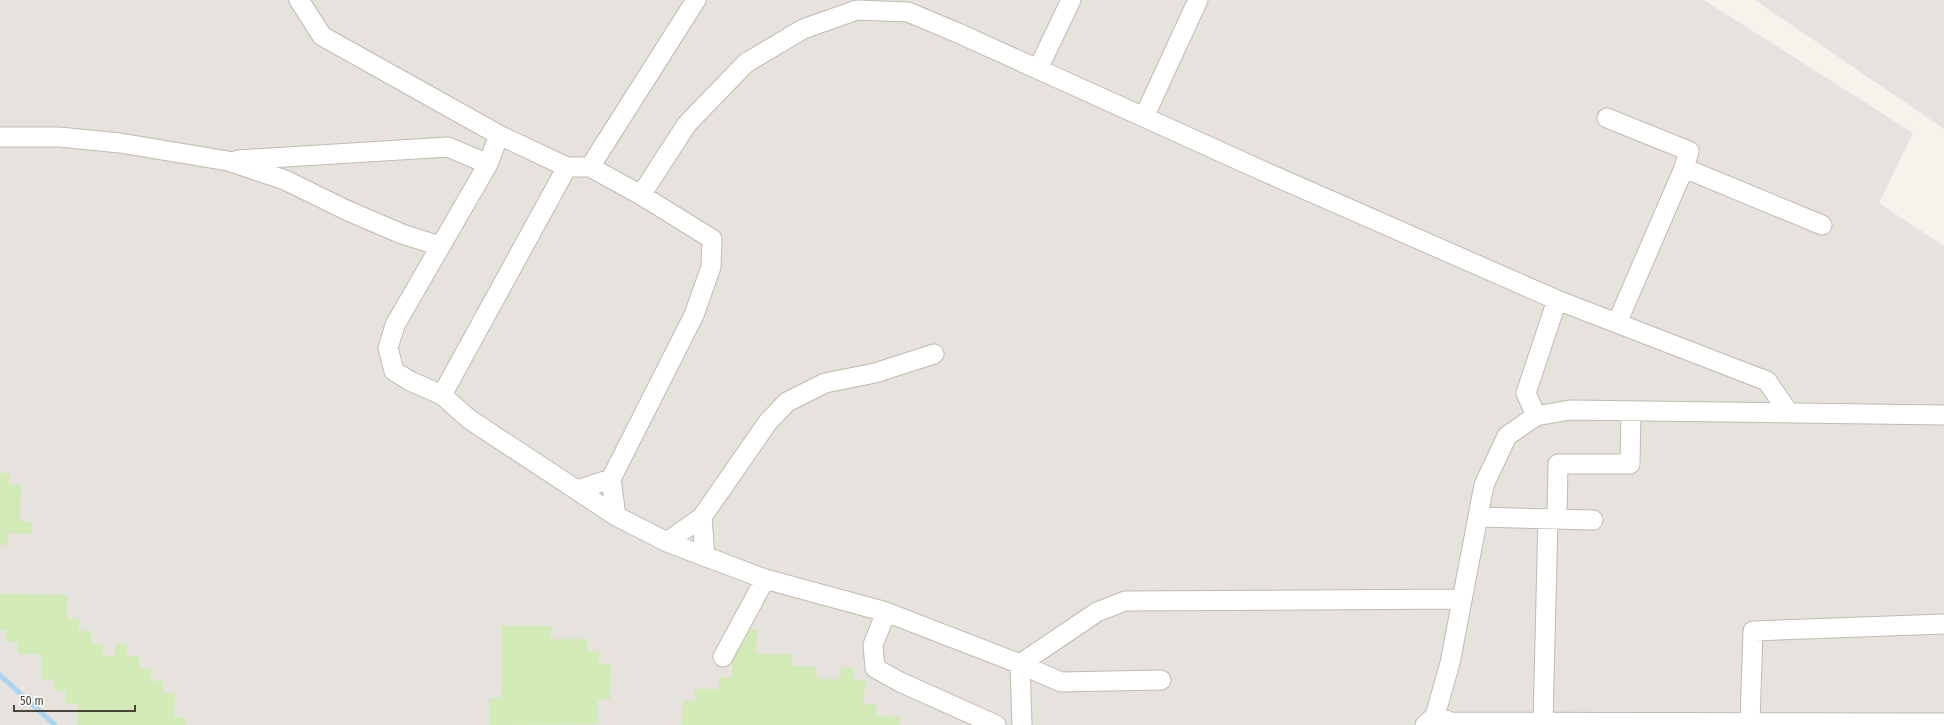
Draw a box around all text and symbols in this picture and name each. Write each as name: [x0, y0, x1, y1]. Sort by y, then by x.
scale bar: [14, 687, 135, 713]
text: 50 m: [20, 694, 44, 708]

